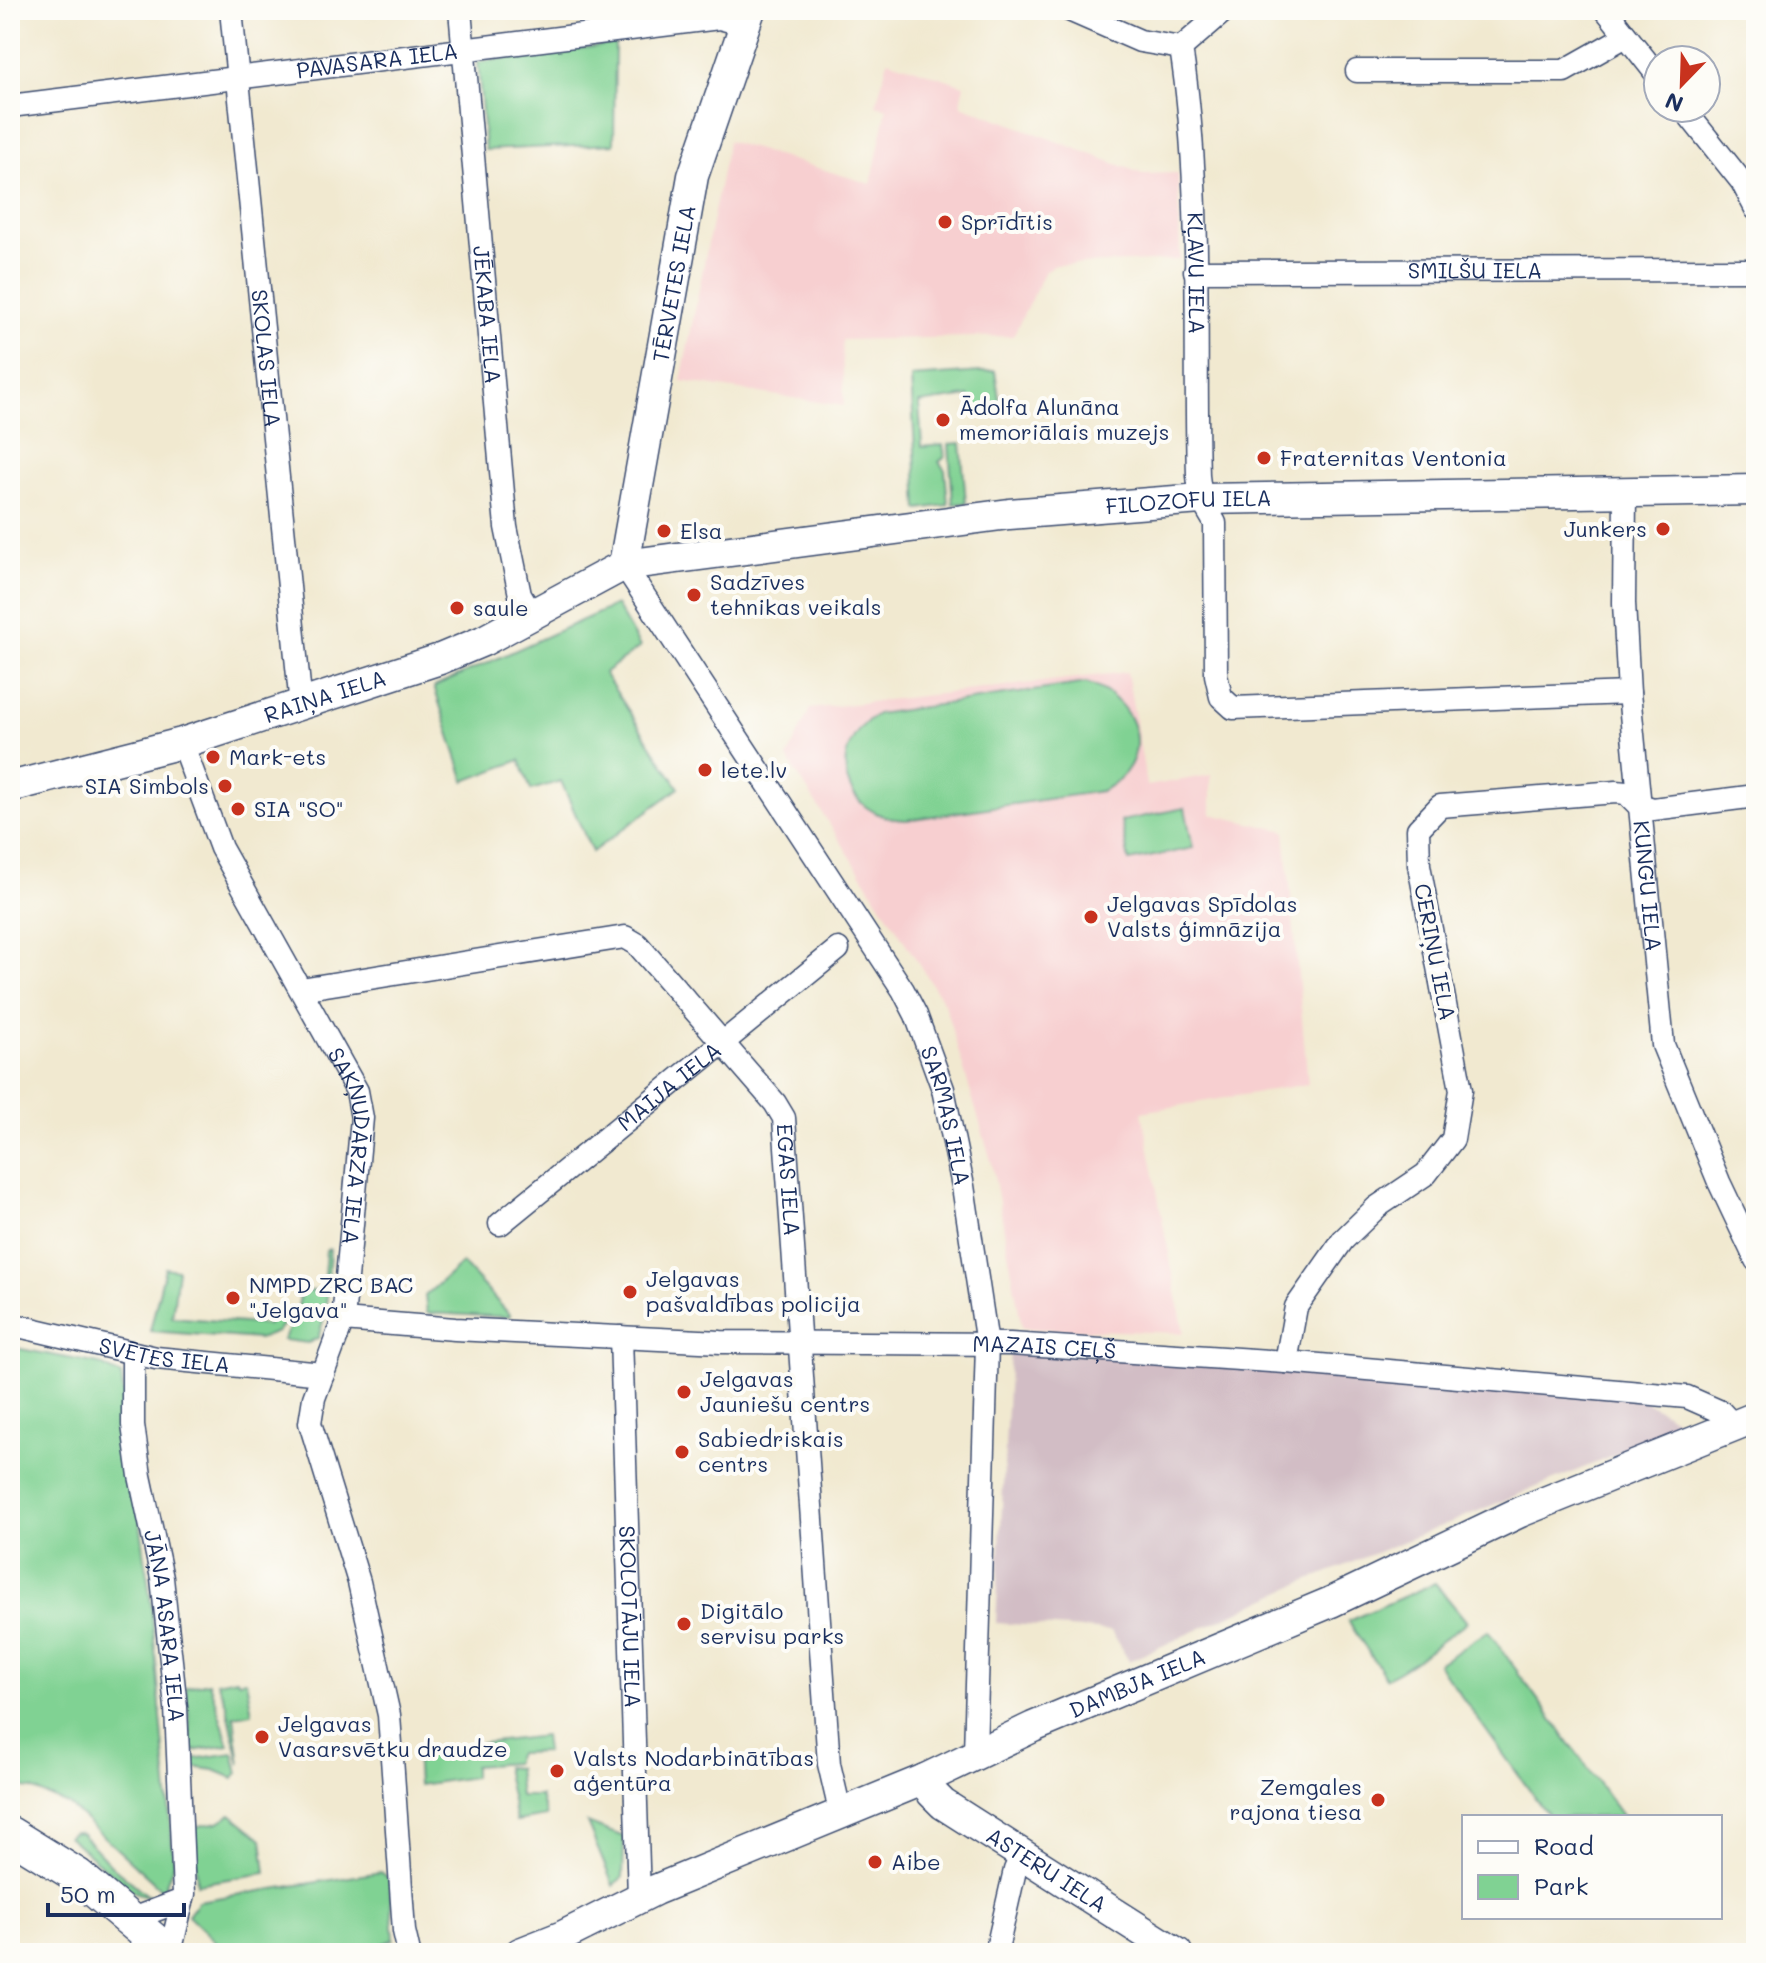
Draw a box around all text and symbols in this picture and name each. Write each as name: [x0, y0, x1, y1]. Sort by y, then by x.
street label: PAVASARA IELA: [295, 36, 460, 84]
north arrow: [1642, 44, 1722, 124]
text: N: [1661, 86, 1687, 119]
street label: TĒRVETES IELA: [645, 202, 702, 364]
place label: Sprīdītis: [961, 207, 1053, 236]
street label: KĻAVU IELA: [1181, 212, 1212, 334]
marker: Sprīdītis: [936, 213, 954, 231]
street label: JĒKABA IELA: [467, 245, 508, 385]
street label: SMILŠU IELA: [1408, 255, 1542, 285]
street label: SKOLAS IELA: [245, 288, 288, 429]
place label: Ādolfa Alunāna memoriālais muzejs: [959, 392, 1169, 446]
marker: Ādolfa Alunāna memoriālais muzejs: [934, 411, 952, 429]
place label: Fraternitas Ventonia: [1280, 443, 1507, 472]
marker: Fraternitas Ventonia: [1255, 449, 1273, 467]
street label: FILOZOFU IELA: [1104, 483, 1272, 520]
place label: Junkers: [1564, 514, 1647, 543]
place label: Elsa: [680, 516, 723, 545]
marker: Junkers: [1654, 520, 1672, 538]
marker: Elsa: [655, 522, 673, 540]
place label: Sadzīves tehnikas veikals: [710, 567, 881, 621]
marker: Sadzīves tehnikas veikals: [685, 586, 703, 604]
place label: saule: [473, 593, 529, 622]
marker: saule: [448, 599, 466, 617]
street label: RAIŅA IELA: [260, 663, 390, 729]
place label: Mark-ets: [229, 742, 326, 771]
marker: Mark-ets: [204, 748, 222, 766]
place label: lete.lv: [721, 755, 787, 784]
marker: lete.lv: [696, 761, 714, 779]
place label: SIA Simbols: [85, 771, 209, 800]
marker: SIA Simbols: [216, 777, 234, 795]
place label: SIA "SO": [254, 794, 344, 823]
marker: SIA "SO": [229, 800, 247, 818]
street label: KUNGU IELA: [1627, 819, 1669, 953]
street label: CERIŅU IELA: [1408, 881, 1463, 1023]
place label: Jelgavas Spīdolas Valsts ģimnāzija: [1107, 889, 1298, 943]
marker: Jelgavas Spīdolas Valsts ģimnāzija: [1082, 908, 1100, 926]
street label: MAIJA IELA: [611, 1035, 727, 1137]
street label: SAKŅUDĀRZA IELA: [321, 1042, 377, 1246]
street label: SARMAS IELA: [914, 1042, 978, 1188]
street label: EGAS IELA: [770, 1123, 807, 1237]
place label: Jelgavas pašvaldības policija: [646, 1264, 861, 1318]
place label: NMPD ZRC BAC "Jelgava": [249, 1270, 413, 1324]
marker: Jelgavas pašvaldības policija: [621, 1283, 639, 1301]
marker: NMPD ZRC BAC "Jelgava": [224, 1289, 242, 1307]
street label: MAZAIS CEĻŠ: [972, 1329, 1117, 1365]
street label: SVĒTES IELA: [96, 1330, 231, 1379]
place label: Jelgavas Jauniešu centrs: [700, 1364, 870, 1418]
marker: Jelgavas Jauniešu centrs: [675, 1383, 693, 1401]
place label: Sabiedriskais centrs: [698, 1424, 844, 1478]
marker: Sabiedriskais centrs: [673, 1443, 691, 1461]
street label: SKOLOTĀJU IELA: [613, 1525, 648, 1709]
street label: JĀŅA ASARA IELA: [138, 1527, 192, 1723]
place label: Digitālo servisu parks: [700, 1596, 844, 1650]
marker: Digitālo servisu parks: [675, 1615, 693, 1633]
street label: DAMBJA IELA: [1065, 1641, 1210, 1724]
place label: Jelgavas Vasarsvētku draudze: [278, 1709, 508, 1763]
marker: Jelgavas Vasarsvētku draudze: [253, 1728, 271, 1746]
place label: Valsts Nodarbinātības aģentūra: [573, 1743, 814, 1797]
marker: Valsts Nodarbinātības aģentūra: [548, 1762, 566, 1780]
place label: Zemgales rajona tiesa: [1229, 1772, 1362, 1826]
marker: Zemgales rajona tiesa: [1369, 1791, 1387, 1809]
legend: [1462, 1815, 1722, 1919]
street label: ASTERU IELA: [981, 1820, 1113, 1919]
text: Road: [1534, 1830, 1594, 1861]
place label: Aibe: [891, 1847, 941, 1876]
marker: Aibe: [866, 1853, 884, 1871]
scale bar: [48, 1867, 184, 1917]
text: Park: [1534, 1870, 1588, 1901]
text: 50 m: [60, 1878, 116, 1909]

